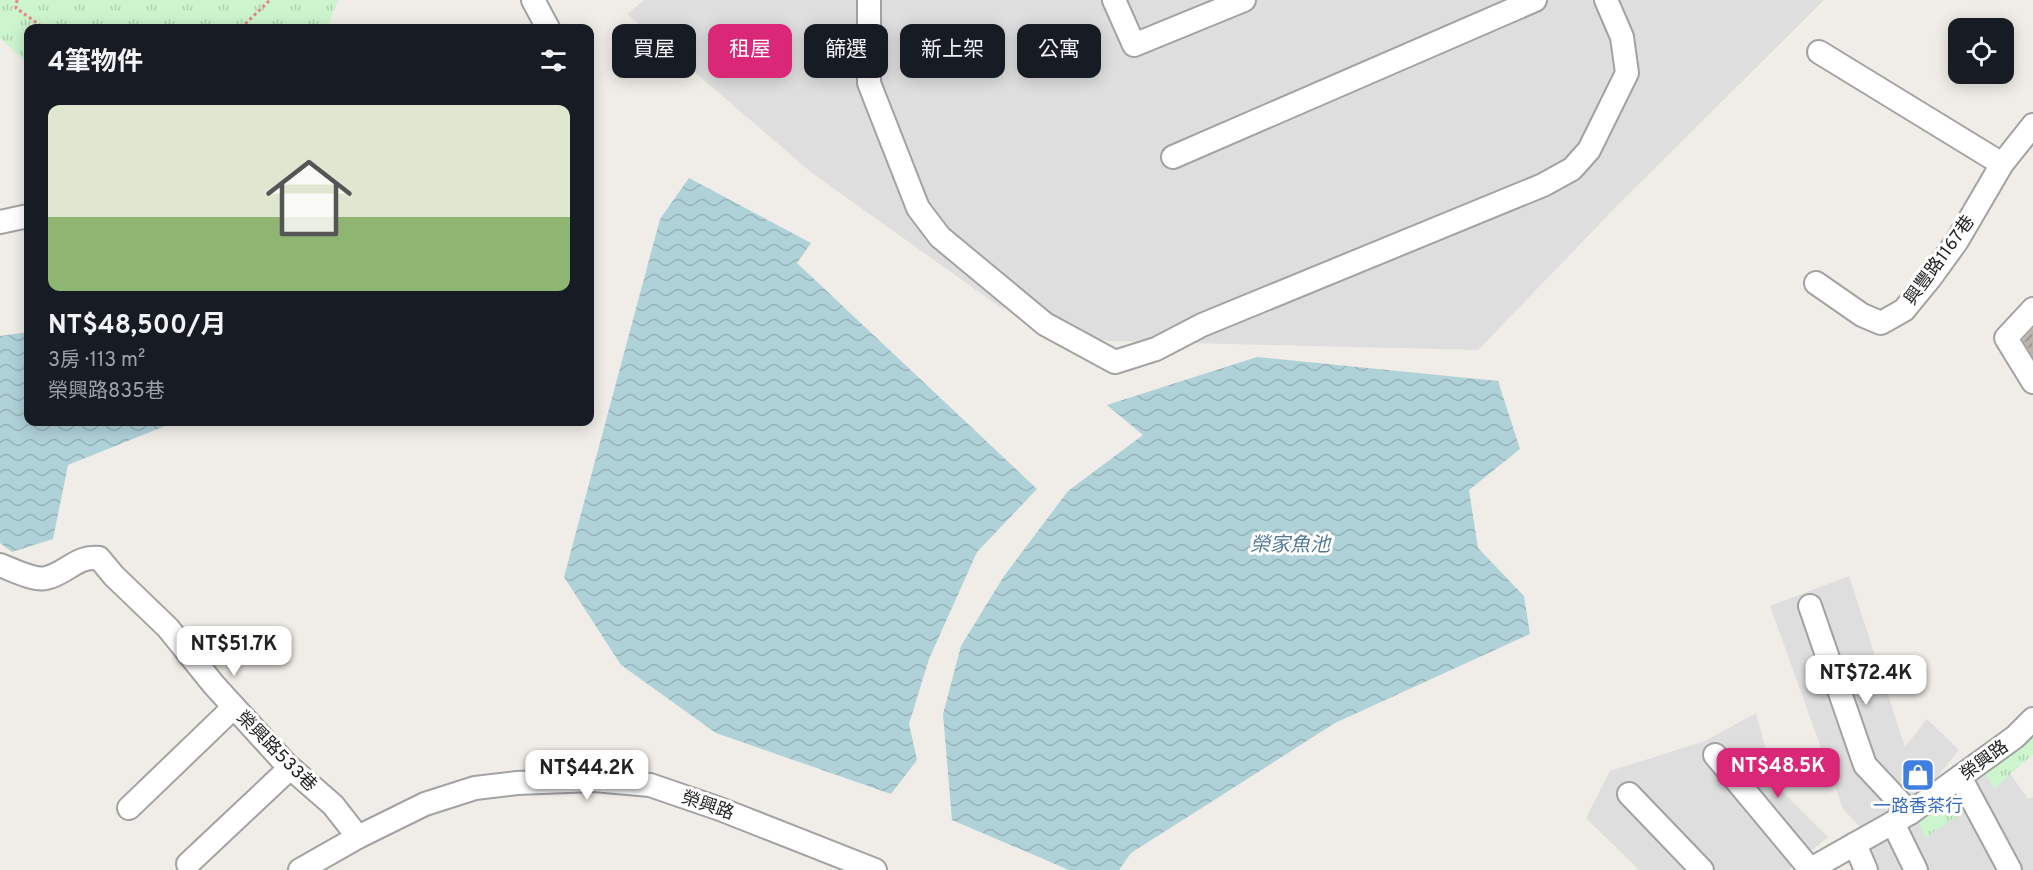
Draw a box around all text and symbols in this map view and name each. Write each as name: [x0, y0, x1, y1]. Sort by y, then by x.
map controls: [1948, 18, 2014, 84]
button: locate: [1948, 18, 2014, 84]
chip: 買屋: [612, 24, 696, 78]
chip: 租屋: [708, 24, 792, 78]
chip: 篩選: [804, 24, 888, 78]
chip: 新上架: [900, 24, 1005, 78]
chip: 公寓: [1017, 24, 1101, 78]
icon: filters: [537, 44, 570, 77]
text: 4筆物件: [48, 47, 143, 80]
icon: home: [255, 144, 363, 252]
street label: 興豐路1167巷: [1900, 212, 1980, 310]
text: NT$48,500/月: [48, 310, 227, 343]
text: 3房 · 113 m²: [48, 348, 145, 374]
text: 榮興路835巷: [48, 379, 165, 405]
water label: 榮家魚池: [1250, 533, 1332, 559]
pin: NT$51.7K: [172, 626, 296, 677]
text: NT$51.7K: [191, 632, 277, 658]
pin: NT$72.4K: [1804, 655, 1928, 706]
text: NT$72.4K: [1820, 661, 1912, 687]
street label: 榮興路533巷: [231, 707, 321, 797]
street label: 榮興路: [1956, 736, 2013, 786]
pin: NT$48.5K: [1716, 748, 1840, 799]
pin: NT$44.2K: [525, 750, 649, 801]
text: NT$48.5K: [1731, 754, 1825, 780]
text: NT$44.2K: [539, 756, 635, 782]
shop icon: 一路香茶行: [1900, 757, 1936, 793]
street label: 榮興路: [678, 787, 737, 826]
place label: 一路香茶行: [1873, 796, 1963, 819]

